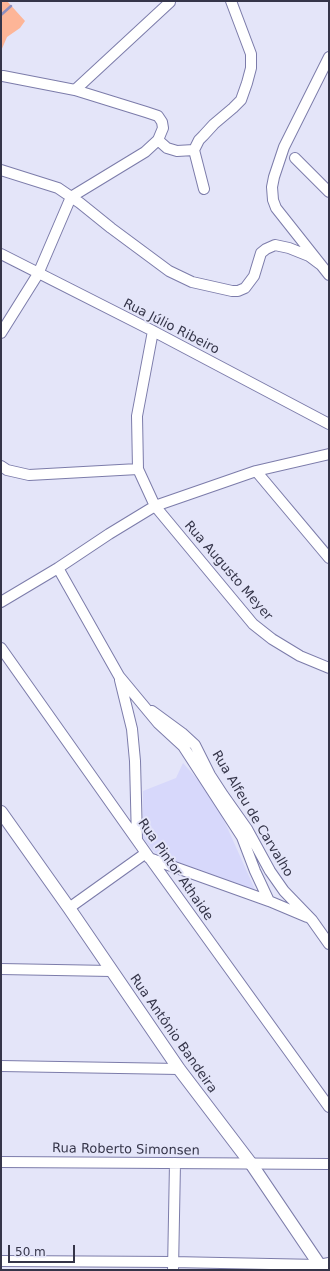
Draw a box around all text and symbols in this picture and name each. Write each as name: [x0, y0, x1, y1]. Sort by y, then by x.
street label: Rua Júlio Ribeiro: [120, 296, 222, 358]
street label: Rua Augusto Meyer: [181, 518, 275, 624]
street label: Rua Alfeu de Carvalho: [208, 748, 296, 880]
street label: Rua Pintor Athaide: [134, 816, 216, 924]
street label: Rua Antônio Bandeira: [126, 972, 220, 1096]
street label: Rua Roberto Simonsen: [52, 1141, 200, 1159]
scale bar: [10, 1237, 77, 1263]
text: 50 m: [15, 1245, 46, 1259]

